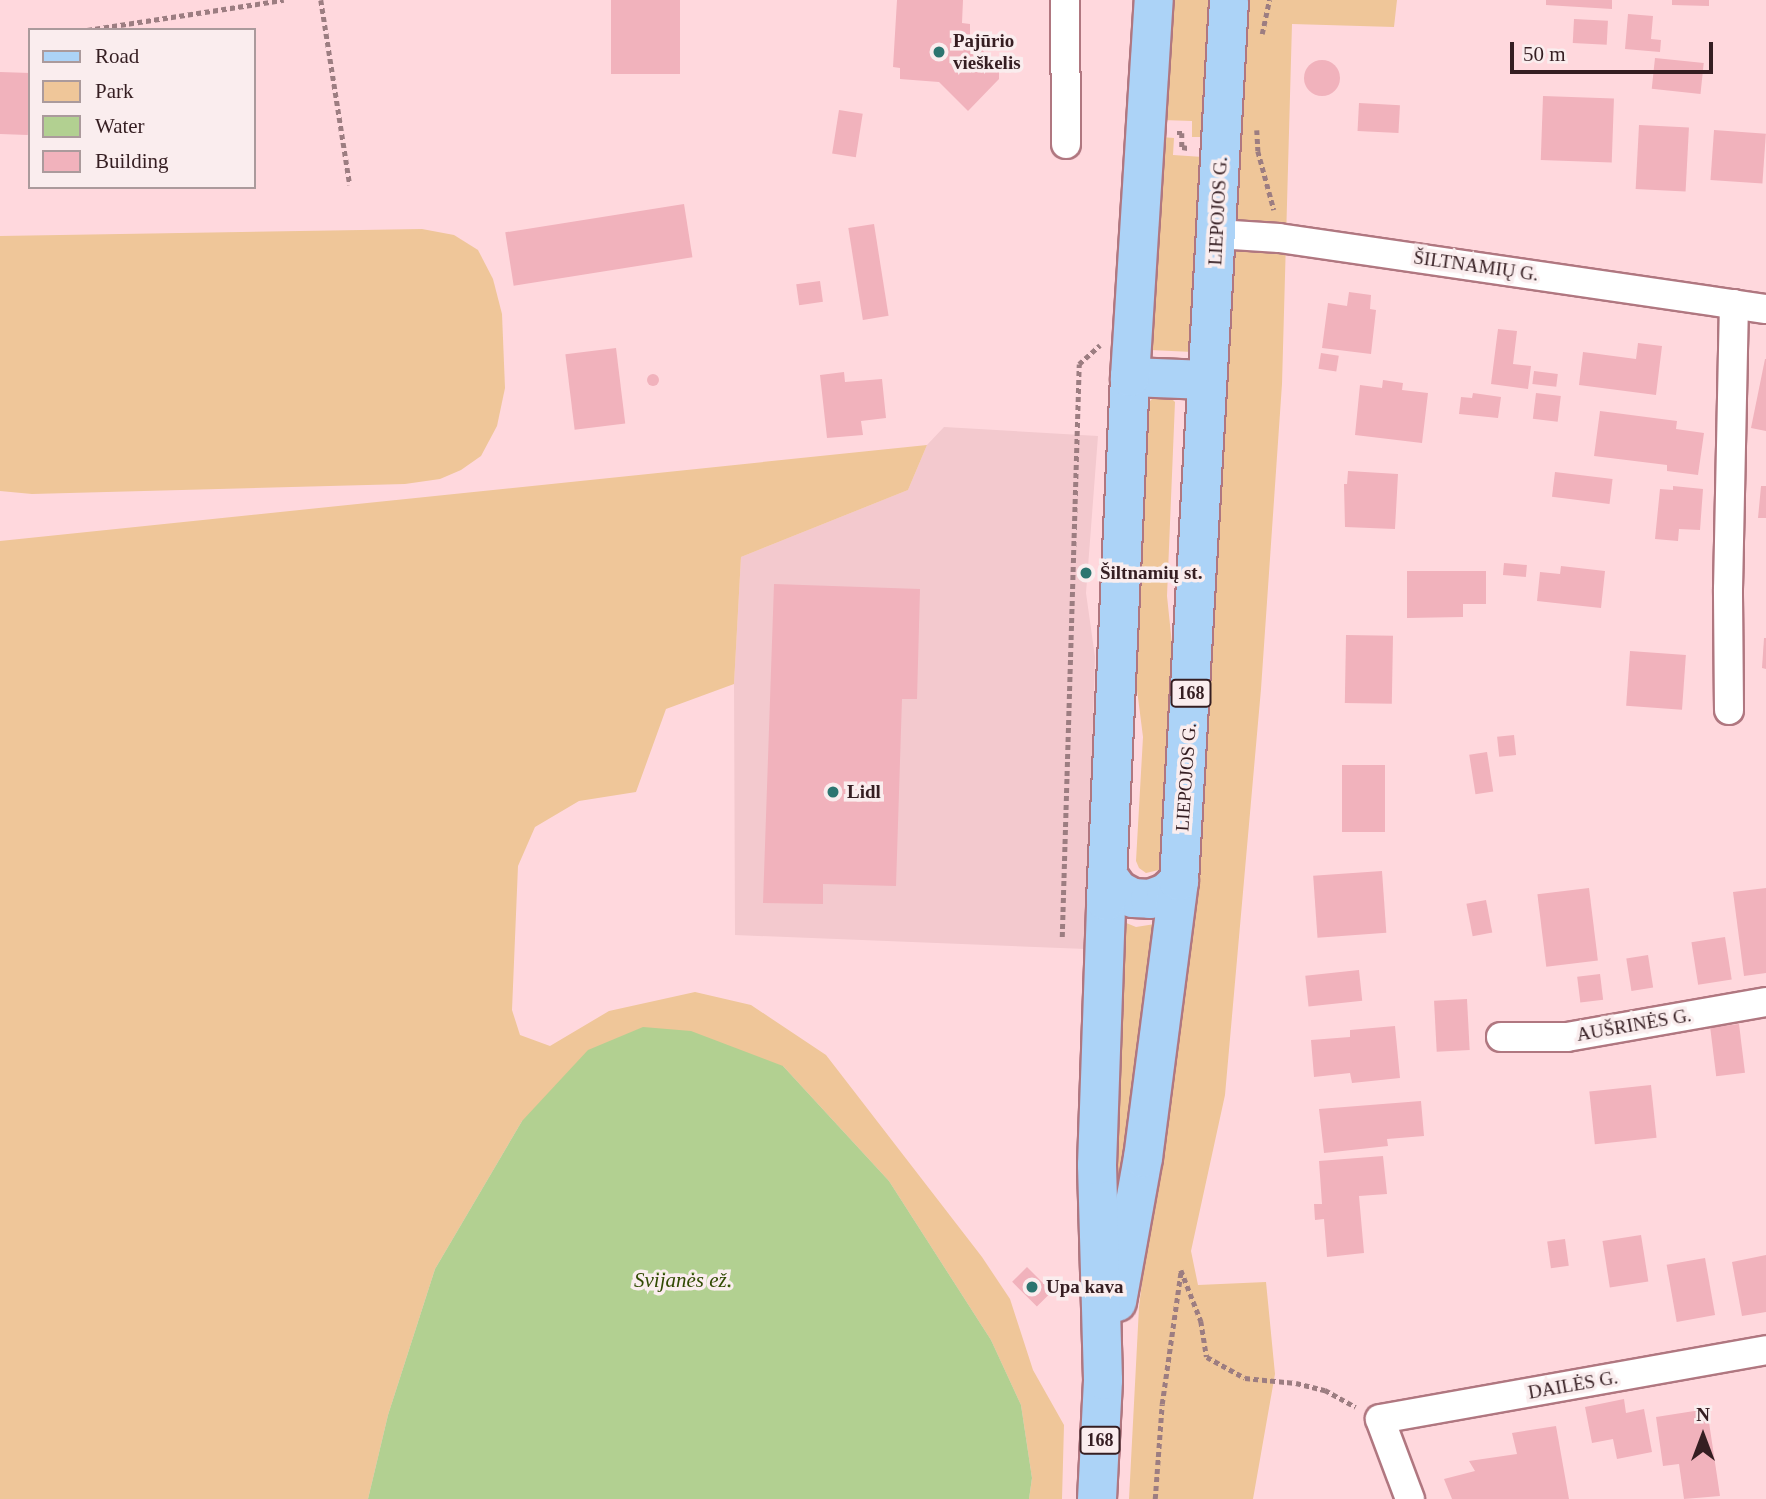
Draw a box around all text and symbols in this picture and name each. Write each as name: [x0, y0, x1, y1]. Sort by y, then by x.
legend: [28, 28, 256, 189]
scale bar: [1514, 28, 1717, 72]
place label: Pajūrio vieškelis: [953, 30, 1021, 74]
text: 50 m: [1523, 42, 1566, 66]
text: Road: [95, 44, 139, 68]
marker: Pajūrio vieškelis: [931, 44, 947, 60]
text: Park: [95, 79, 134, 103]
text: Water: [95, 114, 145, 138]
text: Building: [95, 149, 169, 173]
street label: LIEPOJOS G.: [1204, 156, 1232, 266]
street label: ŠILTNAMIŲ G.: [1412, 246, 1540, 286]
place label: Šiltnamių st.: [1100, 562, 1202, 584]
marker: Šiltnamių st.: [1078, 565, 1094, 581]
road number: 168: [1170, 678, 1212, 708]
street label: LIEPOJOS G.: [1171, 722, 1201, 832]
place label: Lidl: [847, 781, 881, 803]
marker: Lidl: [825, 784, 841, 800]
street label: AUŠRINĖS G.: [1575, 1004, 1693, 1046]
water label: Svijanės ež.: [634, 1267, 732, 1293]
place label: Upa kava: [1046, 1276, 1124, 1298]
marker: Upa kava: [1024, 1279, 1040, 1295]
street label: DAILĖS G.: [1526, 1366, 1620, 1404]
north arrow: [1668, 1401, 1738, 1471]
text: N: [1696, 1404, 1710, 1425]
road number: 168: [1079, 1426, 1121, 1455]

